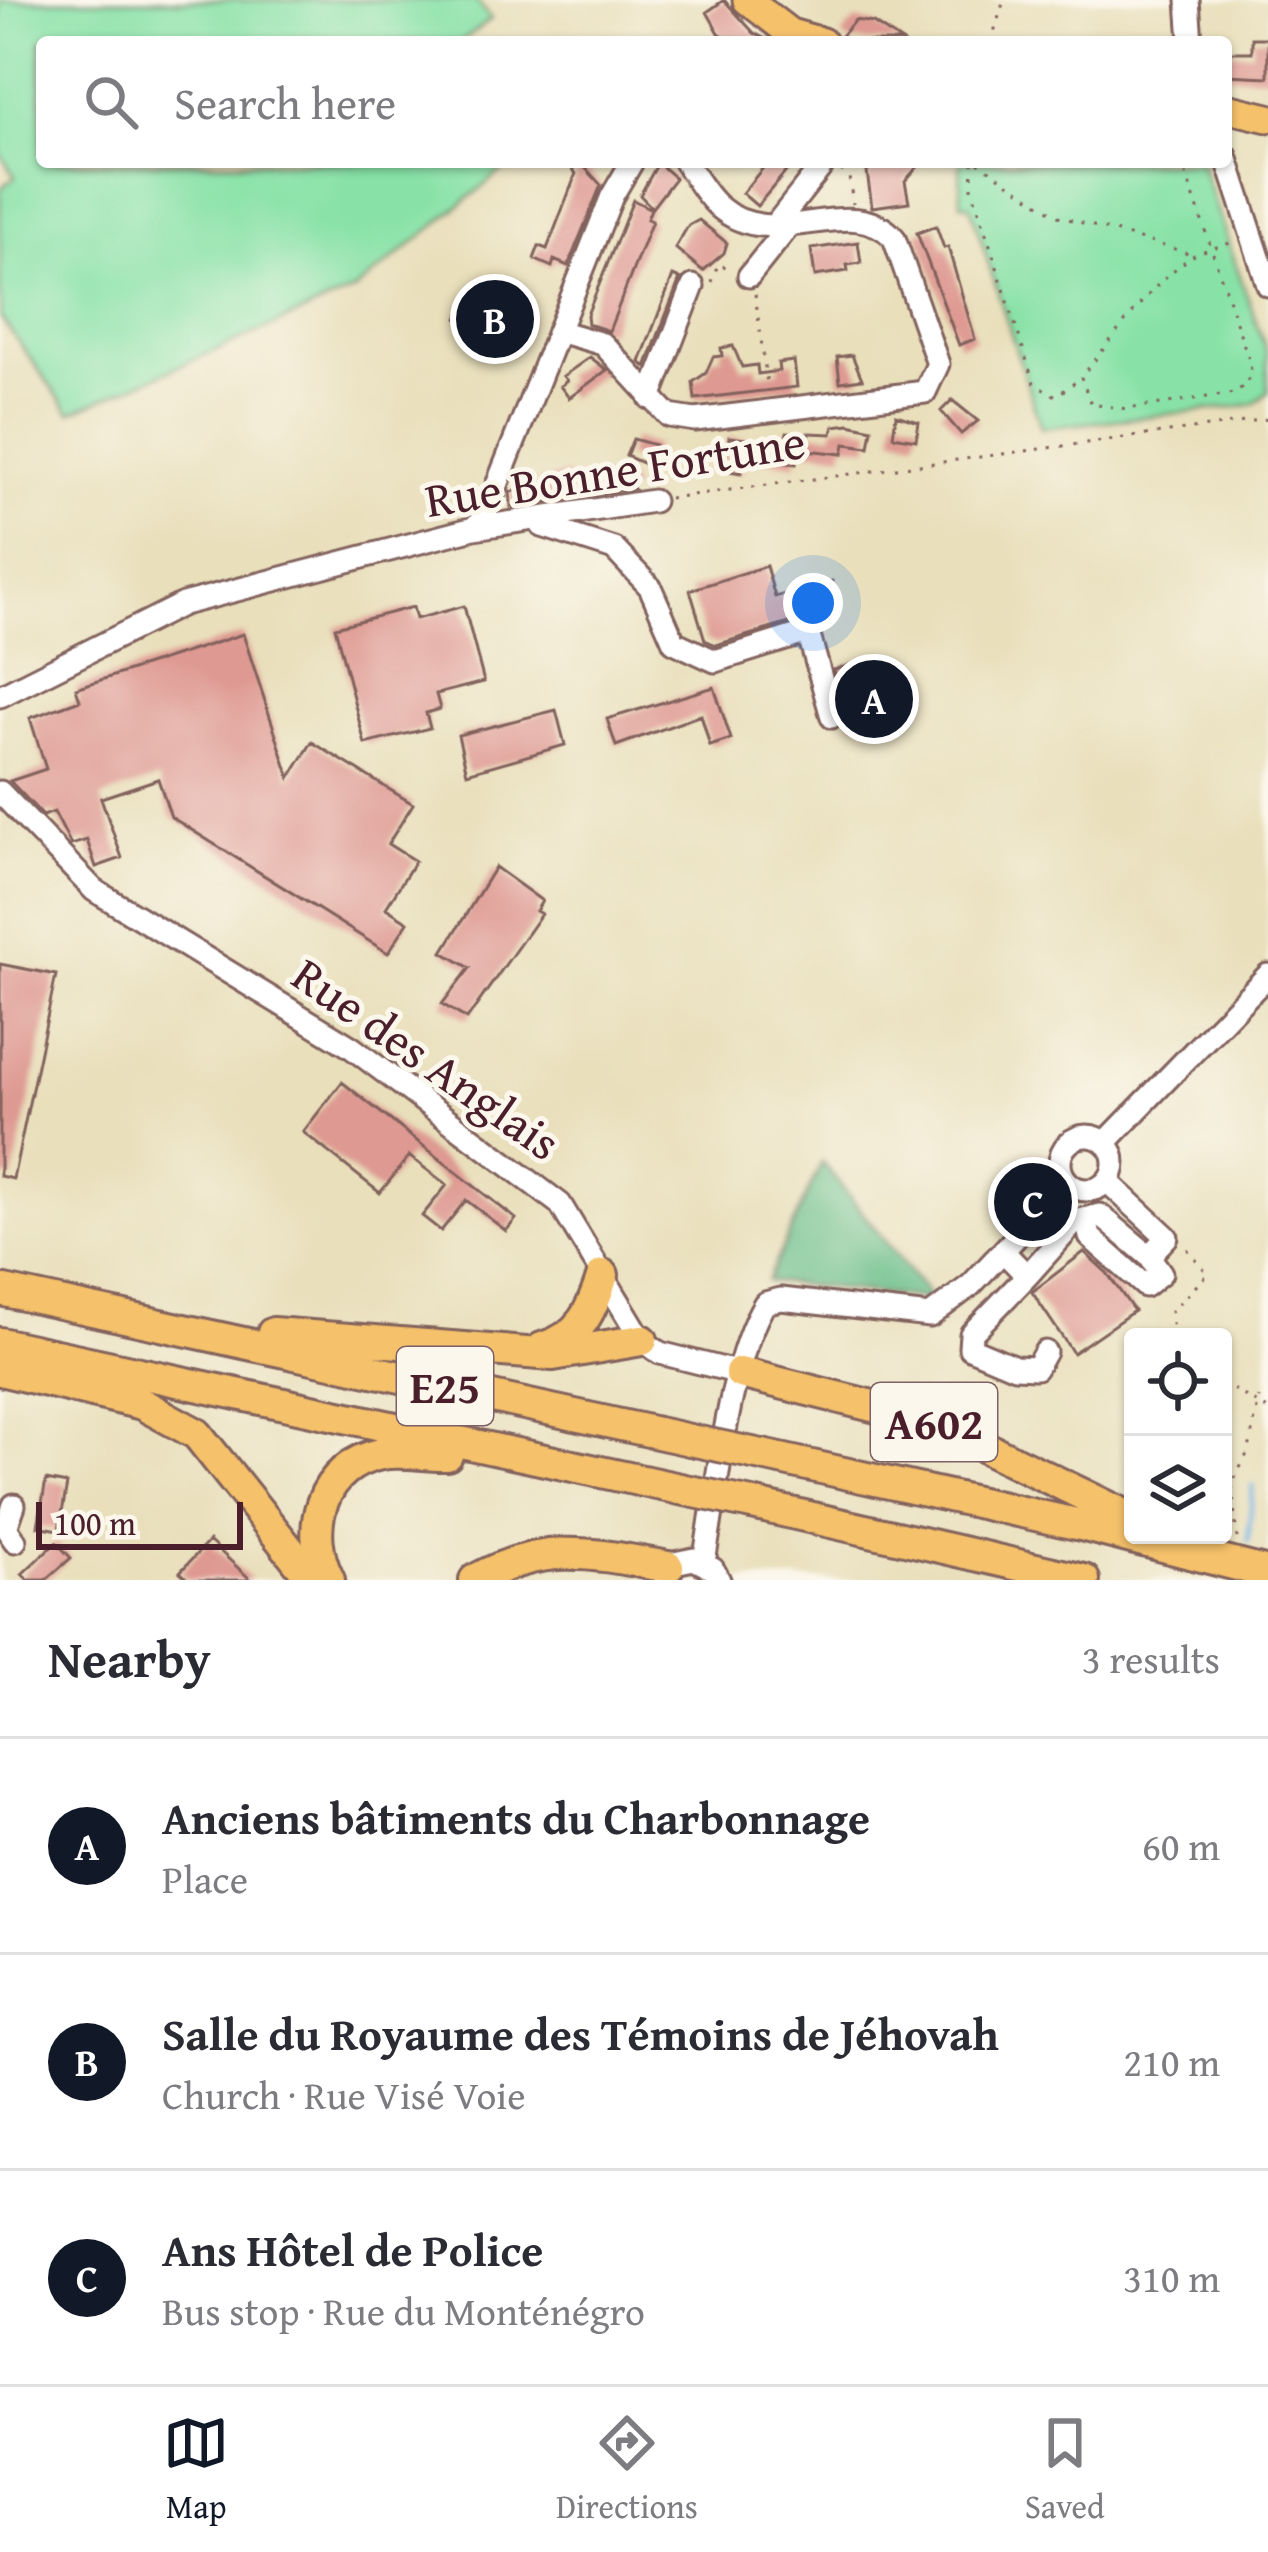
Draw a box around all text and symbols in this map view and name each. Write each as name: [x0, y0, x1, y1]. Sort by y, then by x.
search box: [36, 36, 1232, 168]
icon: search: [78, 69, 144, 135]
text: Search here: [174, 70, 396, 135]
pin: B: [456, 274, 534, 364]
street label: Rue Bonne Fortune: [420, 405, 810, 535]
your location: [783, 573, 843, 633]
pin: A: [835, 654, 913, 744]
street label: Rue des Anglais: [278, 939, 576, 1177]
pin: C: [994, 1157, 1072, 1247]
map controls: [1124, 1328, 1232, 1544]
button: locate: [1124, 1328, 1232, 1436]
road number: E25: [397, 1347, 493, 1425]
road number: A602: [871, 1383, 997, 1461]
button: layers: [1124, 1436, 1232, 1544]
scale bar: [36, 1496, 243, 1549]
text: 100 m: [54, 1499, 136, 1547]
text: Nearby: [48, 1621, 211, 1696]
text: 3 results: [1082, 1630, 1220, 1687]
text: Anciens bâtiments du Charbonnage: [162, 1785, 870, 1850]
text: A: [75, 1817, 99, 1874]
text: 60 m: [1142, 1817, 1220, 1874]
text: Place: [162, 1850, 248, 1907]
text: Salle du Royaume des Témoins de Jéhovah: [162, 2001, 999, 2066]
text: B: [75, 2033, 99, 2090]
text: 210 m: [1123, 2033, 1220, 2090]
text: Church · Rue Visé Voie: [162, 2066, 526, 2123]
text: Ans Hôtel de Police: [162, 2217, 543, 2282]
text: C: [76, 2249, 98, 2306]
text: 310 m: [1123, 2249, 1220, 2306]
text: Bus stop · Rue du Monténégro: [162, 2282, 645, 2339]
tab: Map: [163, 2410, 229, 2530]
tab: Directions: [556, 2410, 698, 2530]
tab: Saved: [1025, 2410, 1105, 2530]

